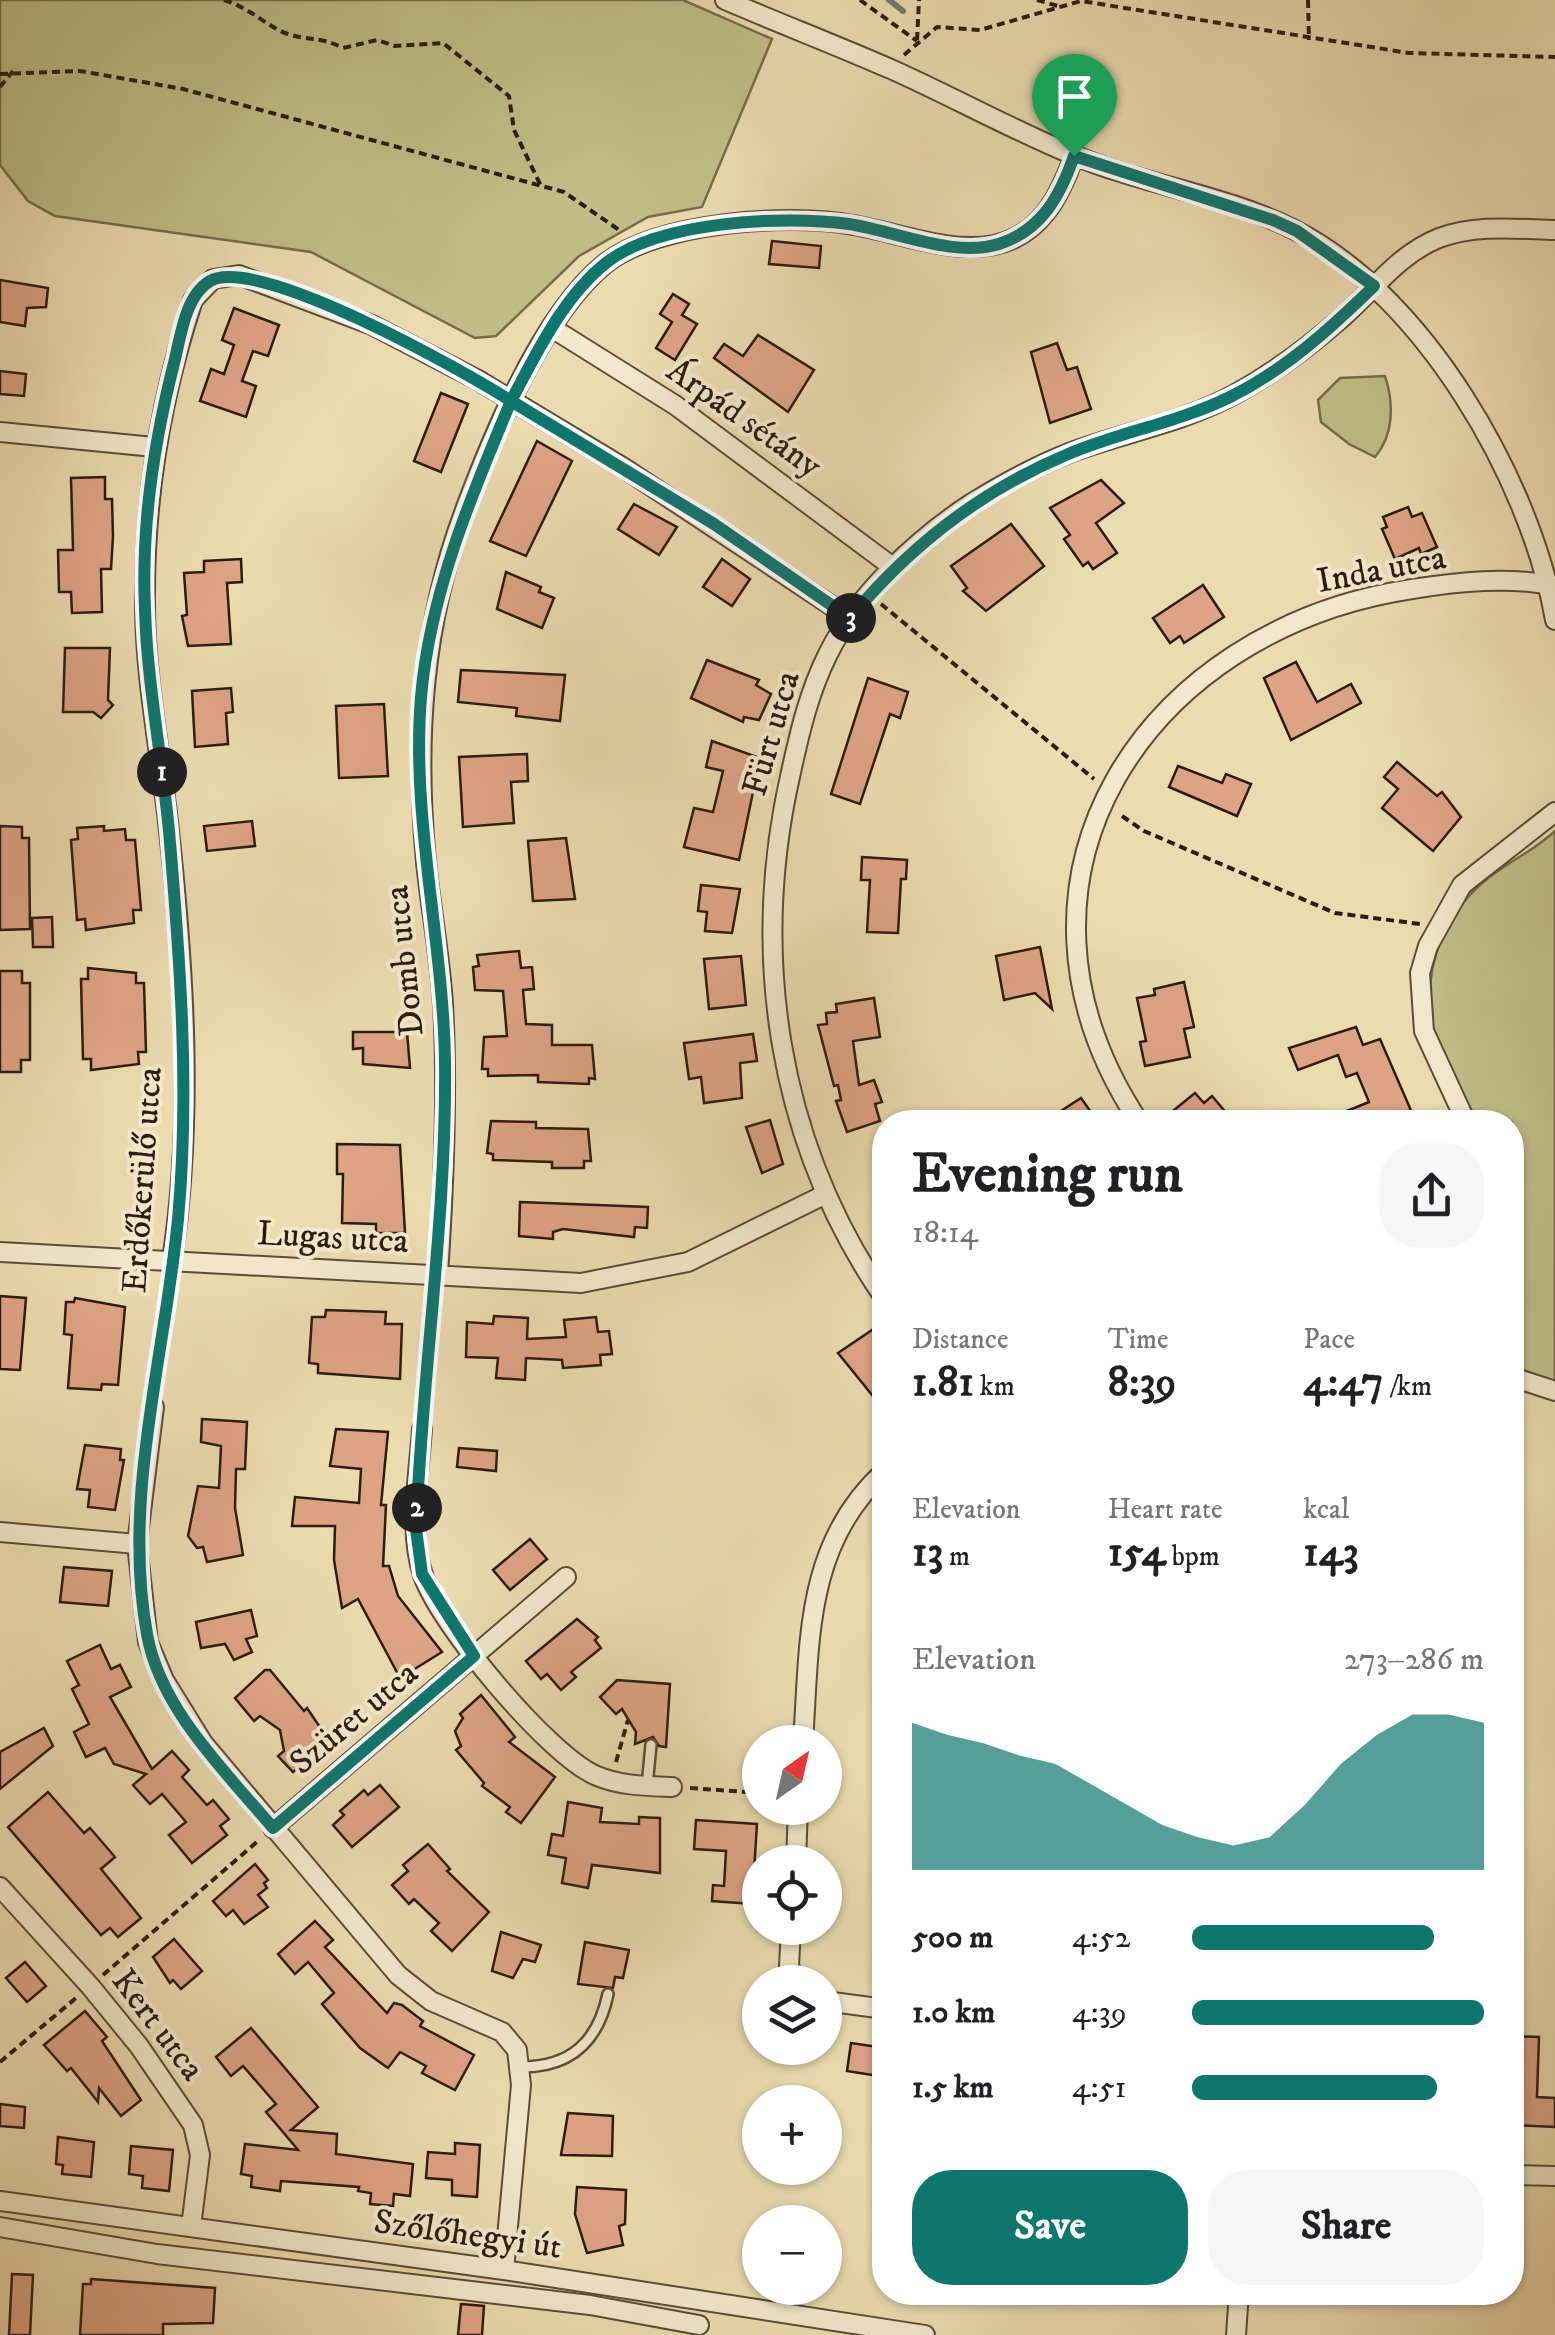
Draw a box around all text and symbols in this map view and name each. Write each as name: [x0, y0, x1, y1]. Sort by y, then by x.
pin: [1032, 54, 1117, 157]
icon: arrive: [1047, 69, 1102, 124]
street label: Árpád sétány: [658, 348, 831, 488]
street label: Inda utca: [1313, 536, 1450, 604]
pin: 3: [826, 593, 876, 643]
text: 3: [846, 600, 856, 635]
street label: Fürt utca: [733, 666, 811, 801]
pin: 1: [137, 747, 187, 797]
text: 1: [157, 754, 167, 789]
street label: Domb utca: [375, 883, 435, 1038]
street label: Erdőkerülő utca: [113, 1066, 173, 1295]
text: Evening run: [912, 1141, 1183, 1210]
button: share: [1379, 1143, 1484, 1248]
street label: Lugas utca: [256, 1212, 410, 1264]
text: 18:14: [912, 1213, 978, 1253]
text: Distance: [912, 1322, 1008, 1357]
text: Time: [1108, 1322, 1168, 1357]
text: Pace: [1303, 1322, 1355, 1357]
text: 1.81: [912, 1357, 974, 1409]
text: 8:39: [1108, 1357, 1176, 1409]
text: 4:47: [1303, 1357, 1383, 1409]
text: km: [974, 1369, 1015, 1404]
text: /km: [1383, 1369, 1432, 1404]
pin: 2: [392, 1483, 442, 1533]
text: 2: [410, 1490, 424, 1525]
text: Elevation: [912, 1492, 1020, 1527]
text: Heart rate: [1108, 1492, 1223, 1527]
text: kcal: [1303, 1492, 1349, 1527]
text: 13: [912, 1527, 943, 1579]
text: 154: [1108, 1527, 1166, 1579]
text: 143: [1303, 1527, 1359, 1579]
text: m: [943, 1539, 970, 1574]
text: bpm: [1166, 1539, 1220, 1574]
text: Elevation: [912, 1640, 1036, 1680]
text: 273–286 m: [1344, 1640, 1484, 1680]
street label: Szüret utca: [281, 1652, 428, 1785]
north arrow: [742, 1725, 842, 1825]
map controls: [742, 1725, 842, 2305]
button: locate: [742, 1845, 842, 1945]
text: 500 m: [912, 1918, 993, 1958]
text: 4:52: [1072, 1918, 1130, 1958]
street label: Kert utca: [101, 1961, 214, 2090]
button: layers: [742, 1965, 842, 2065]
text: 1.0 km: [912, 1993, 995, 2033]
text: 4:39: [1072, 1993, 1127, 2033]
text: 1.5 km: [912, 2068, 994, 2108]
text: 4:51: [1072, 2068, 1126, 2108]
button: +: [742, 2085, 842, 2185]
button: Save: [912, 2170, 1188, 2285]
button: Share: [1208, 2170, 1484, 2285]
street label: Szőlőhegyi út: [371, 2200, 564, 2270]
button: −: [742, 2205, 842, 2305]

